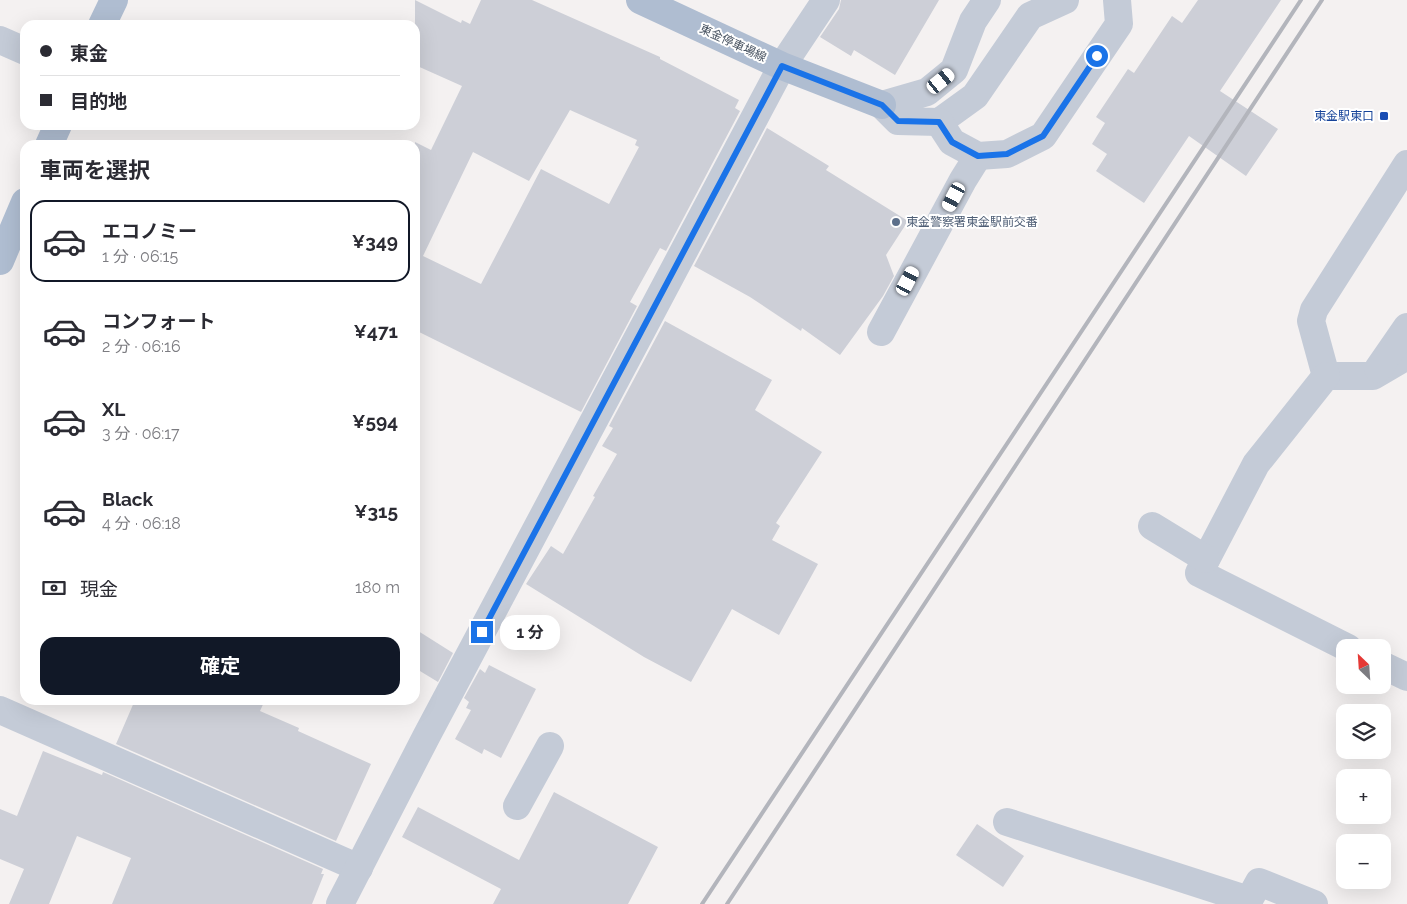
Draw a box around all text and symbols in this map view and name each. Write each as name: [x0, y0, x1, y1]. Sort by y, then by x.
street label: 東金停車場線: [697, 21, 769, 65]
text: 東金: [70, 42, 108, 64]
route start: [1086, 45, 1108, 67]
car: [924, 66, 957, 96]
text: 目的地: [70, 90, 127, 112]
place label: 東金駅東口: [1314, 109, 1374, 123]
marker: 東金駅東口: [1378, 110, 1390, 122]
text: 車両を選択: [40, 157, 150, 183]
car: [940, 180, 967, 214]
place label: 東金警察署東金駅前交番: [906, 215, 1038, 229]
marker: 東金警察署東金駅前交番: [890, 216, 902, 228]
icon: car: [42, 219, 87, 264]
text: エコノミー: [102, 220, 197, 242]
text: ¥349: [352, 230, 398, 252]
text: 1 分 · 06:15: [102, 247, 178, 266]
car: [894, 264, 921, 298]
icon: car: [42, 309, 87, 354]
text: コンフォート: [102, 310, 215, 332]
text: ¥471: [354, 320, 398, 342]
text: 2 分 · 06:16: [102, 337, 181, 356]
text: XL: [102, 398, 125, 420]
icon: car: [42, 399, 87, 444]
text: ¥594: [352, 410, 398, 432]
text: 3 分 · 06:17: [102, 424, 180, 443]
text: Black: [102, 488, 153, 510]
icon: car: [42, 489, 87, 534]
text: ¥315: [354, 500, 398, 522]
text: 4 分 · 06:18: [102, 514, 181, 533]
icon: cash: [40, 574, 68, 602]
text: 現金: [80, 578, 118, 600]
text: 180 m: [355, 578, 400, 597]
callout: 1 分: [500, 614, 560, 650]
route end: [471, 621, 493, 643]
text: 1 分: [516, 623, 544, 642]
button: 確定: [40, 637, 400, 695]
north arrow: [1336, 639, 1391, 694]
map controls: [1336, 639, 1391, 889]
button: layers: [1336, 704, 1391, 759]
button: +: [1336, 769, 1391, 824]
button: −: [1336, 834, 1391, 889]

